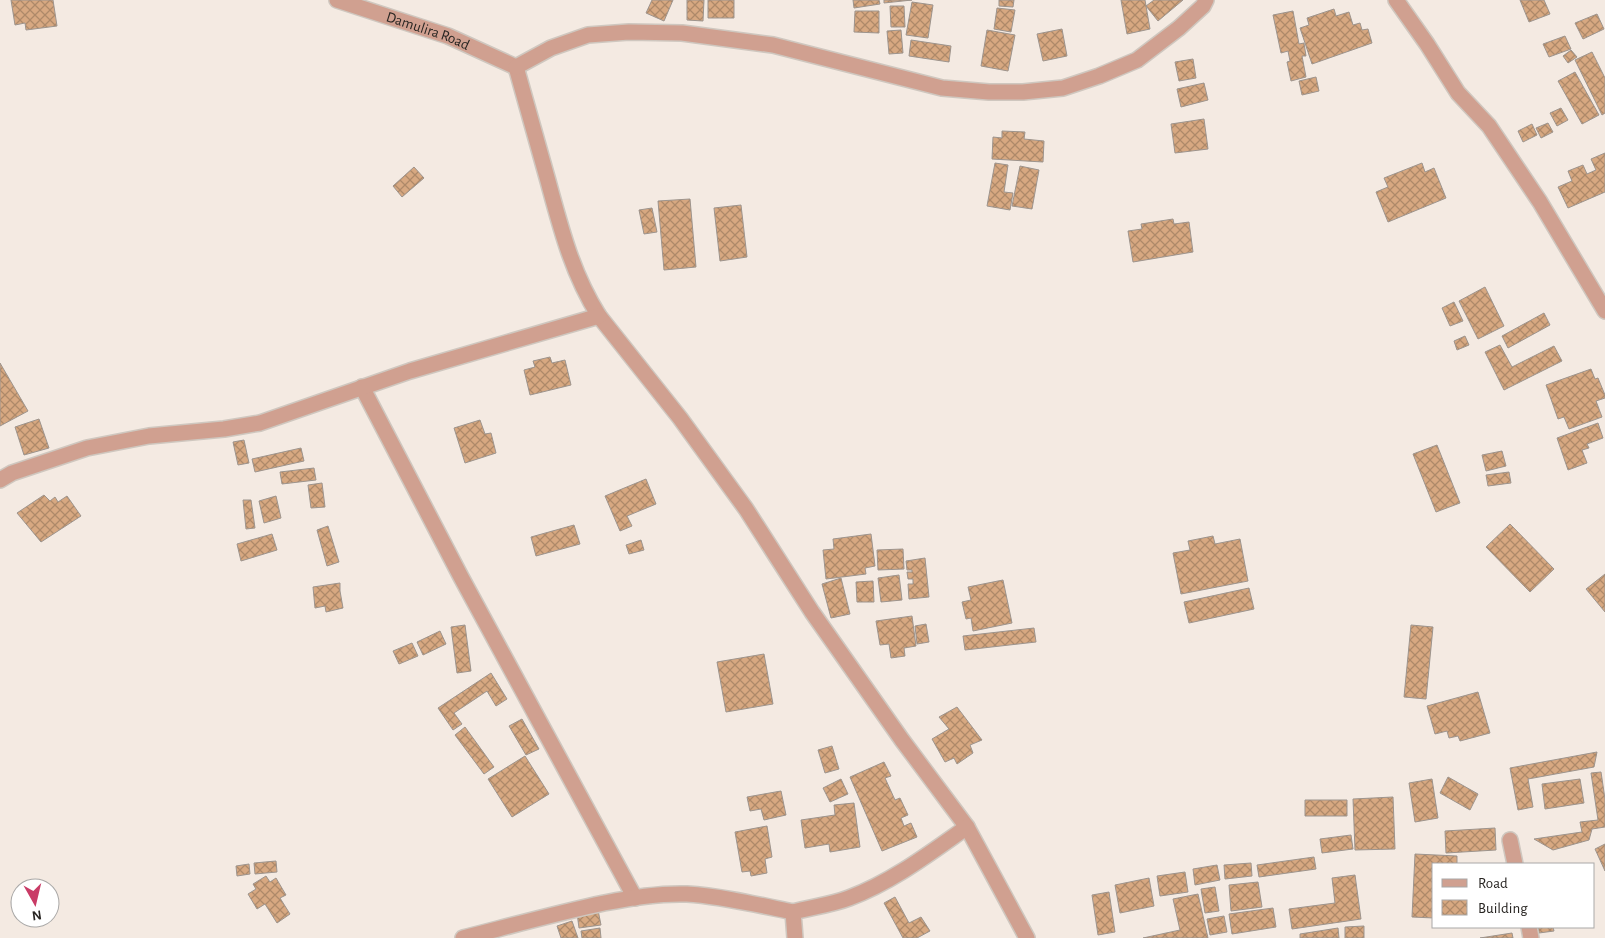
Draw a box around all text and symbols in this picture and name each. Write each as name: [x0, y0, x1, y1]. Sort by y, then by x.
street label: Damulira Road: [384, 9, 472, 52]
legend: [1432, 863, 1595, 928]
text: Road: [1478, 876, 1508, 891]
north arrow: [10, 878, 60, 928]
text: Building: [1478, 901, 1528, 916]
text: N: [31, 907, 42, 922]

